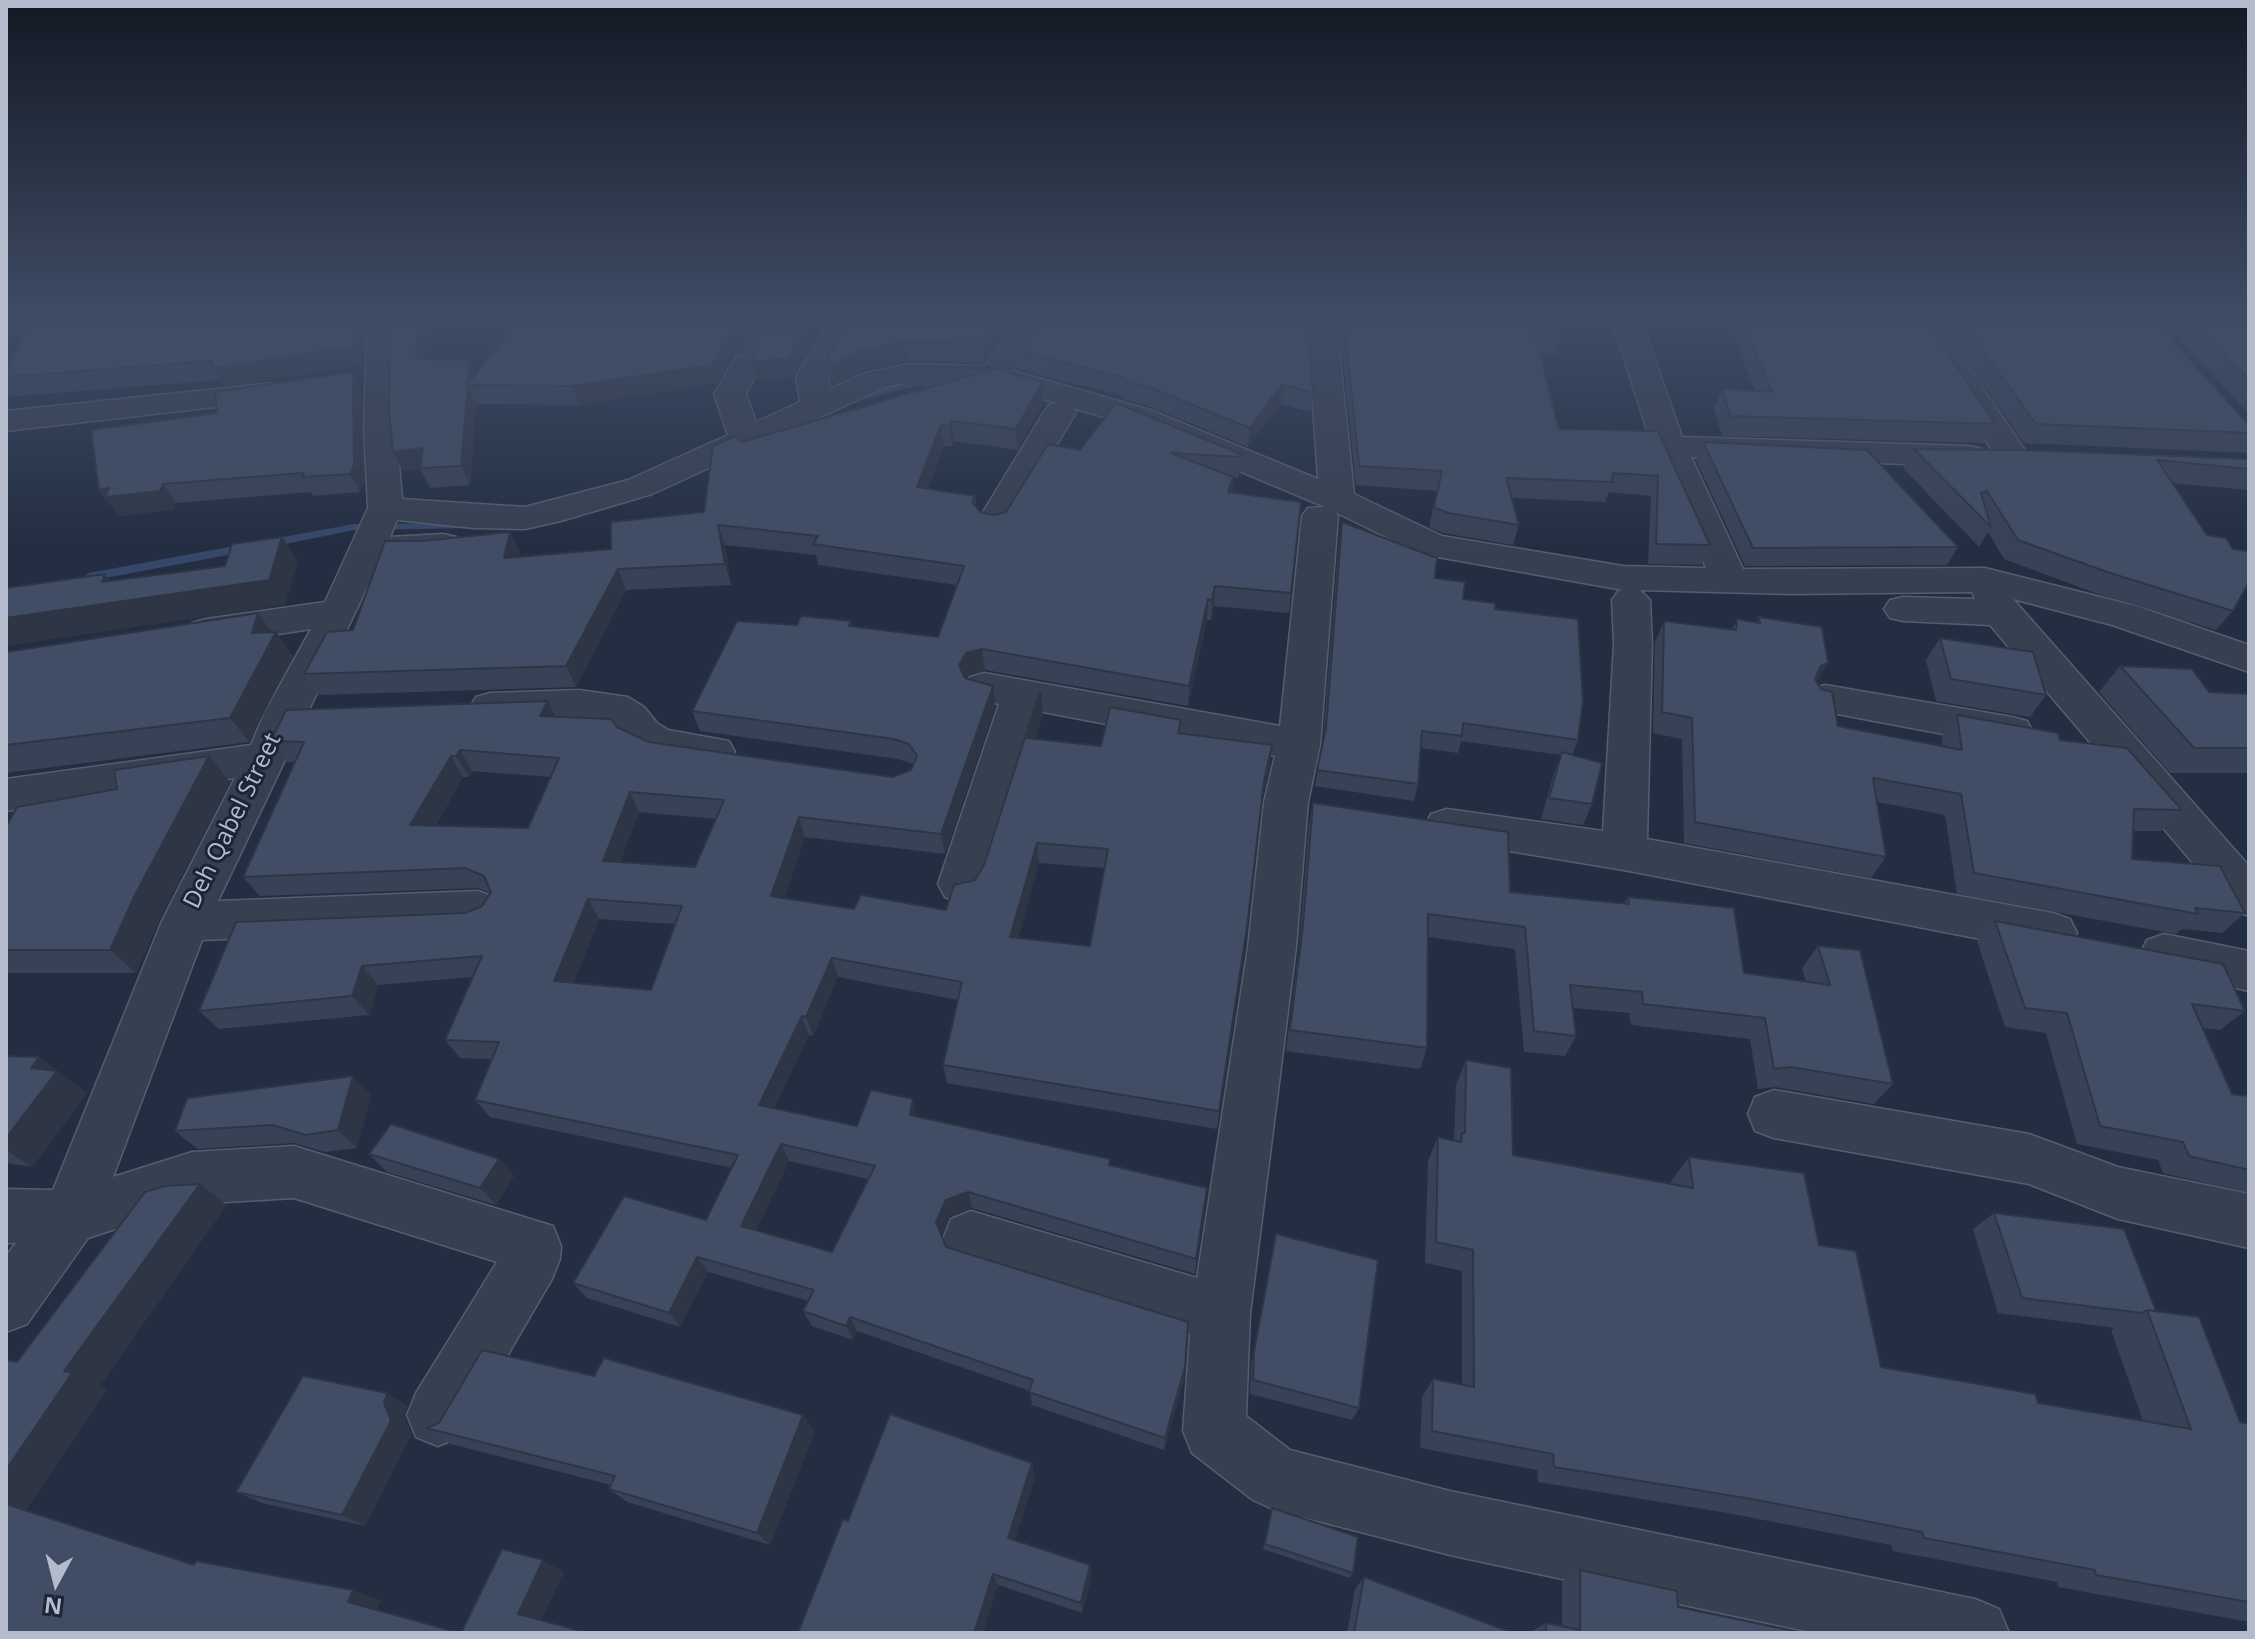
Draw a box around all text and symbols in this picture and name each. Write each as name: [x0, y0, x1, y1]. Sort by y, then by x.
street label: Deh Qabel Street: [178, 729, 288, 913]
north arrow: [16, 1543, 96, 1623]
text: N: [42, 1591, 64, 1623]

